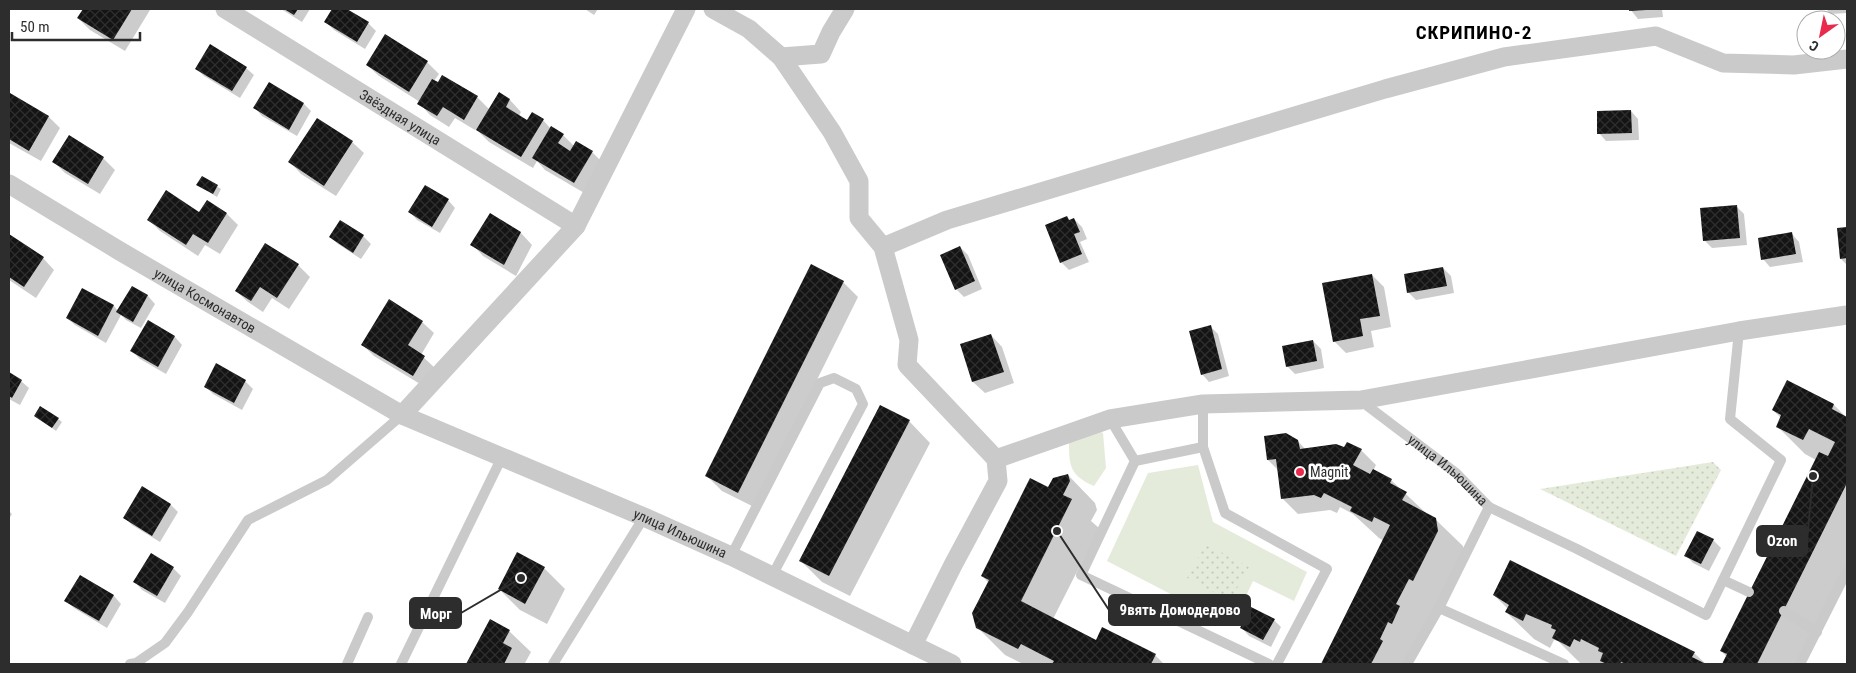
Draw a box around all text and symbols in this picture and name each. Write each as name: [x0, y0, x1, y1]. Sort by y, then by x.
scale bar: [12, 10, 140, 42]
north arrow: [1796, 10, 1846, 60]
text: 50 m: [20, 18, 50, 36]
district label: СКРИПИНО-2: [1416, 21, 1532, 44]
text: С: [1806, 37, 1822, 55]
street label: Звёздная улица: [357, 86, 444, 148]
street label: улица Космонавтов: [151, 265, 259, 336]
street label: улица Ильюшина: [1405, 431, 1491, 509]
place label: Magnit: [1310, 464, 1348, 480]
marker: Magnit: [1294, 466, 1306, 478]
street label: улица Ильюшина: [631, 505, 729, 561]
callout: Ozon: [1757, 526, 1807, 556]
text: Ozon: [1767, 532, 1797, 550]
callout: 9вять Домодедово: [1109, 595, 1250, 625]
callout: Морг: [410, 598, 461, 628]
text: 9вять Домодедово: [1120, 601, 1240, 619]
text: Морг: [420, 605, 452, 623]

